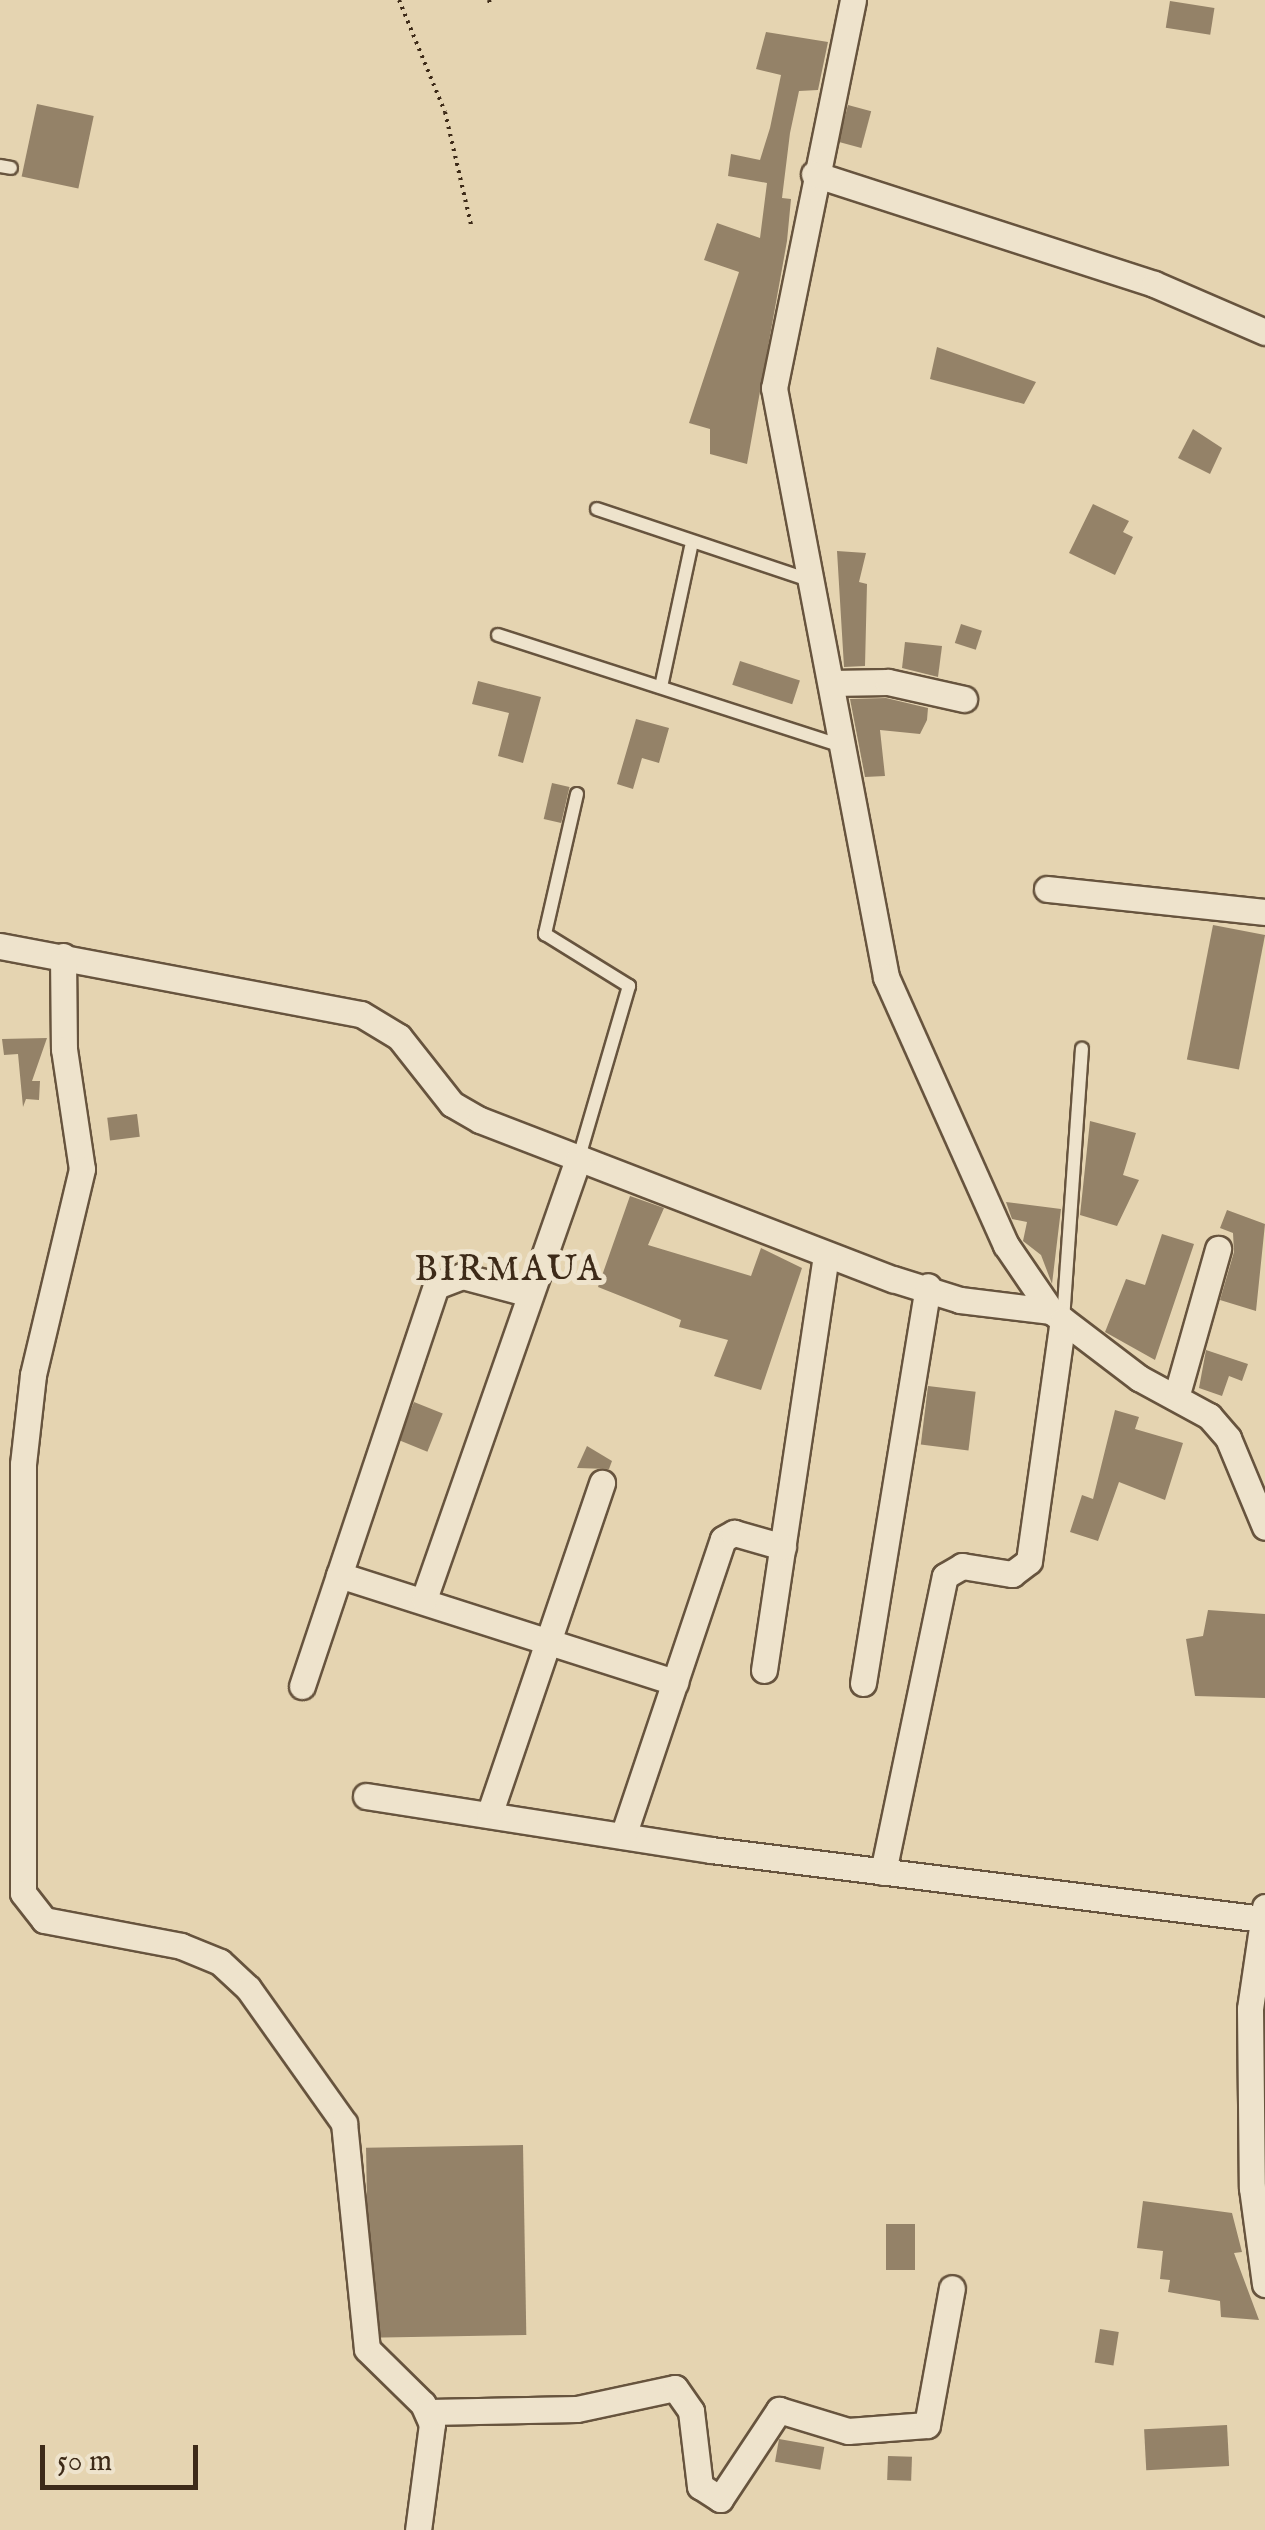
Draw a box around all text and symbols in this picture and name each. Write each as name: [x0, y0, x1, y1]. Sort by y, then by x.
district label: BIRMAUA: [415, 1250, 603, 1292]
scale bar: [45, 2425, 202, 2487]
text: 50 m: [57, 2443, 112, 2481]

